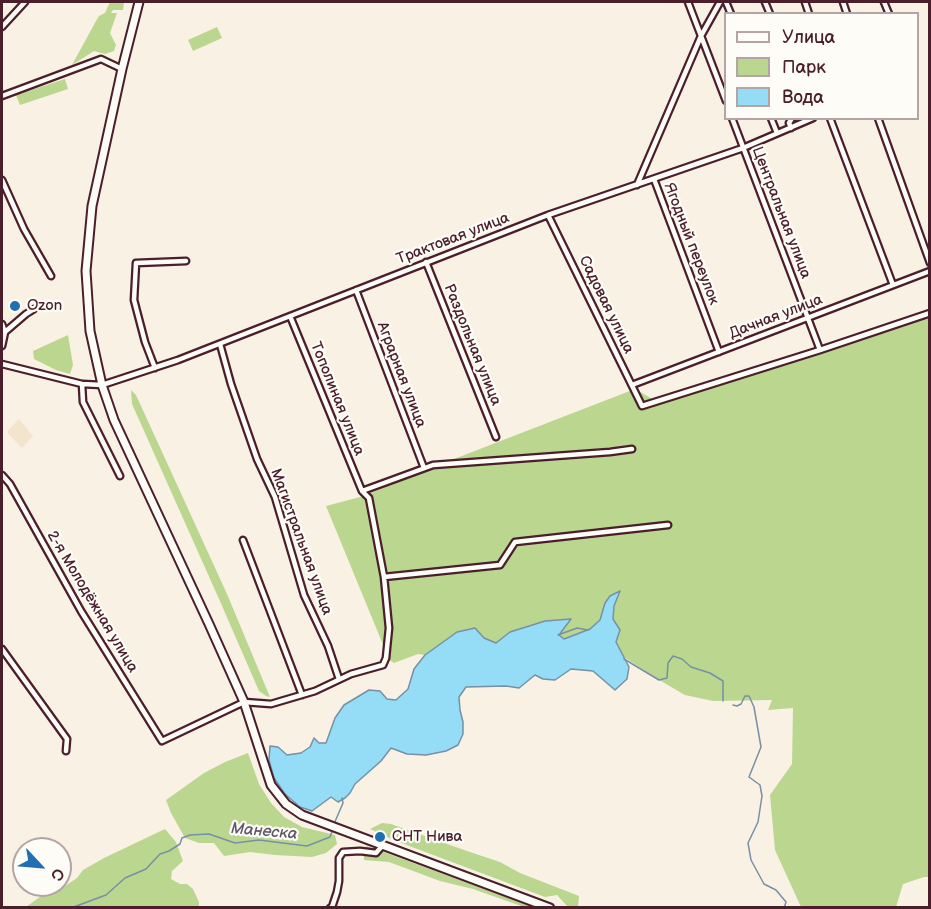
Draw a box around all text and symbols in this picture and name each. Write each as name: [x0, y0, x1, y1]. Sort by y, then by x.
legend: [724, 12, 919, 120]
text: Улица: [782, 27, 835, 48]
text: Парк: [782, 57, 826, 78]
text: Вода: [782, 87, 824, 108]
street label: Центральная улица: [748, 145, 814, 281]
street label: Ягодный переулок: [659, 180, 723, 308]
street label: Трактовая улица: [394, 209, 512, 269]
street label: Садовая улица: [575, 253, 637, 357]
street label: Раздольная улица: [439, 282, 505, 408]
street label: Дачная улица: [727, 291, 825, 343]
place label: Ozon: [27, 297, 62, 315]
marker: Ozon: [8, 299, 22, 313]
street label: Аграрная улица: [373, 320, 429, 430]
street label: Тополиная улица: [306, 340, 368, 458]
street label: Магистральная улица: [266, 466, 336, 618]
street label: 2-я Молодёжная улица: [43, 528, 141, 676]
water label: Манеска: [230, 820, 298, 844]
place label: СНТ Нива: [392, 828, 462, 846]
marker: СНТ Нива: [373, 830, 387, 844]
north arrow: [12, 837, 72, 897]
text: С: [46, 865, 68, 883]

